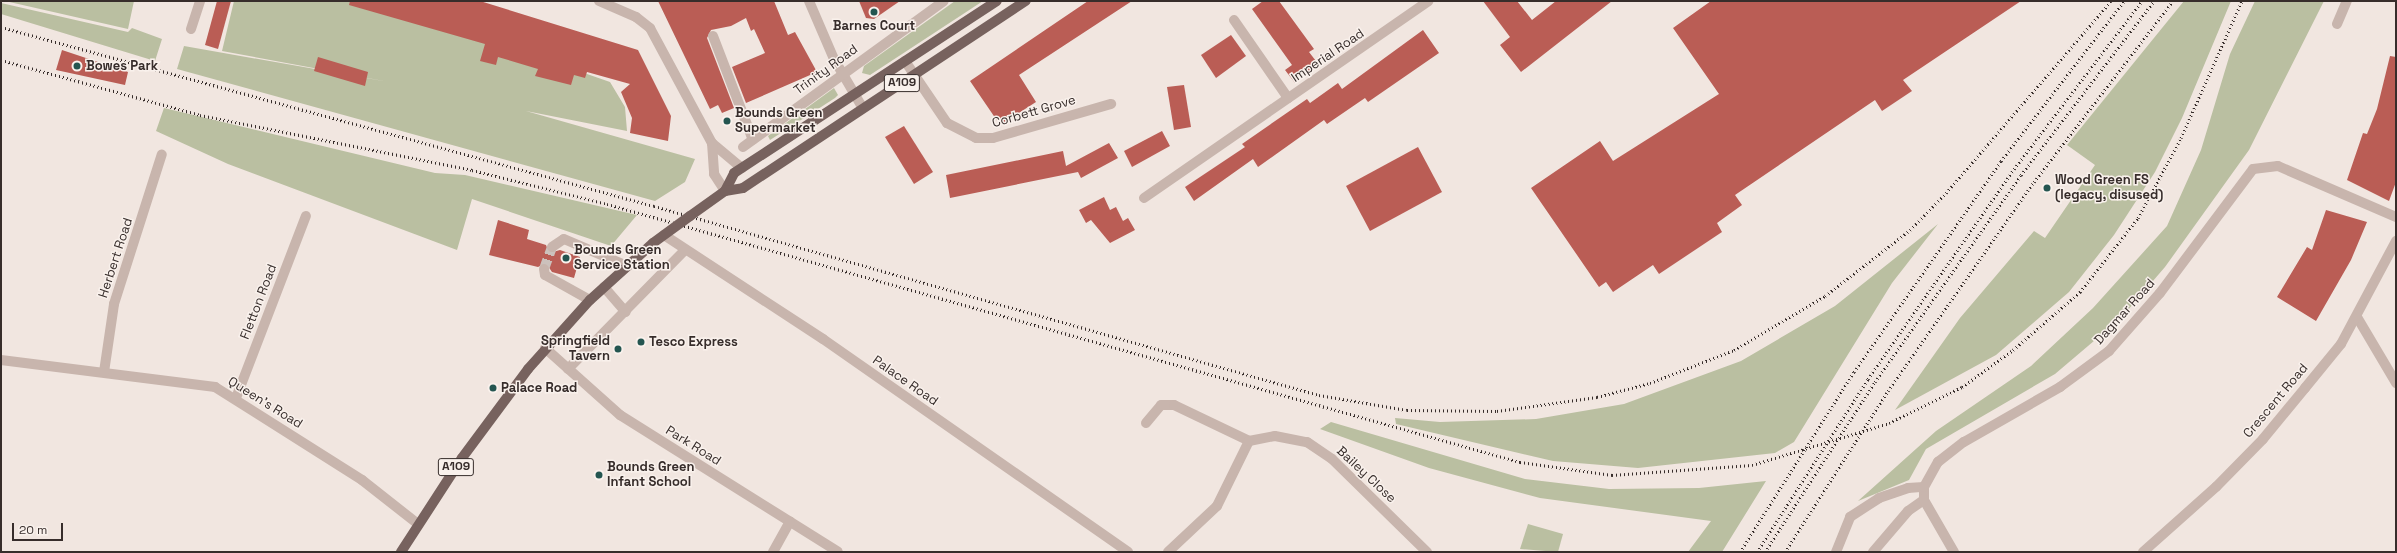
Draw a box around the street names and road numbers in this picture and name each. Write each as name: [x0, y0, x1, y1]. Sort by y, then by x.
street label: Imperial Road: [1289, 26, 1367, 86]
street label: Trinity Road: [791, 42, 861, 98]
road number: A109: [883, 73, 921, 93]
street label: Corbett Grove: [990, 93, 1078, 131]
street label: Herbert Road: [96, 216, 136, 300]
street label: Fletton Road: [238, 262, 280, 342]
street label: Dagmar Road: [2091, 276, 2159, 348]
street label: Palace Road: [869, 353, 941, 409]
street label: Crescent Road: [2240, 361, 2312, 441]
street label: Queen's Road: [225, 374, 305, 432]
street label: Park Road: [662, 423, 724, 469]
street label: Bailey Close: [1333, 444, 1399, 506]
road number: A109: [437, 457, 475, 477]

